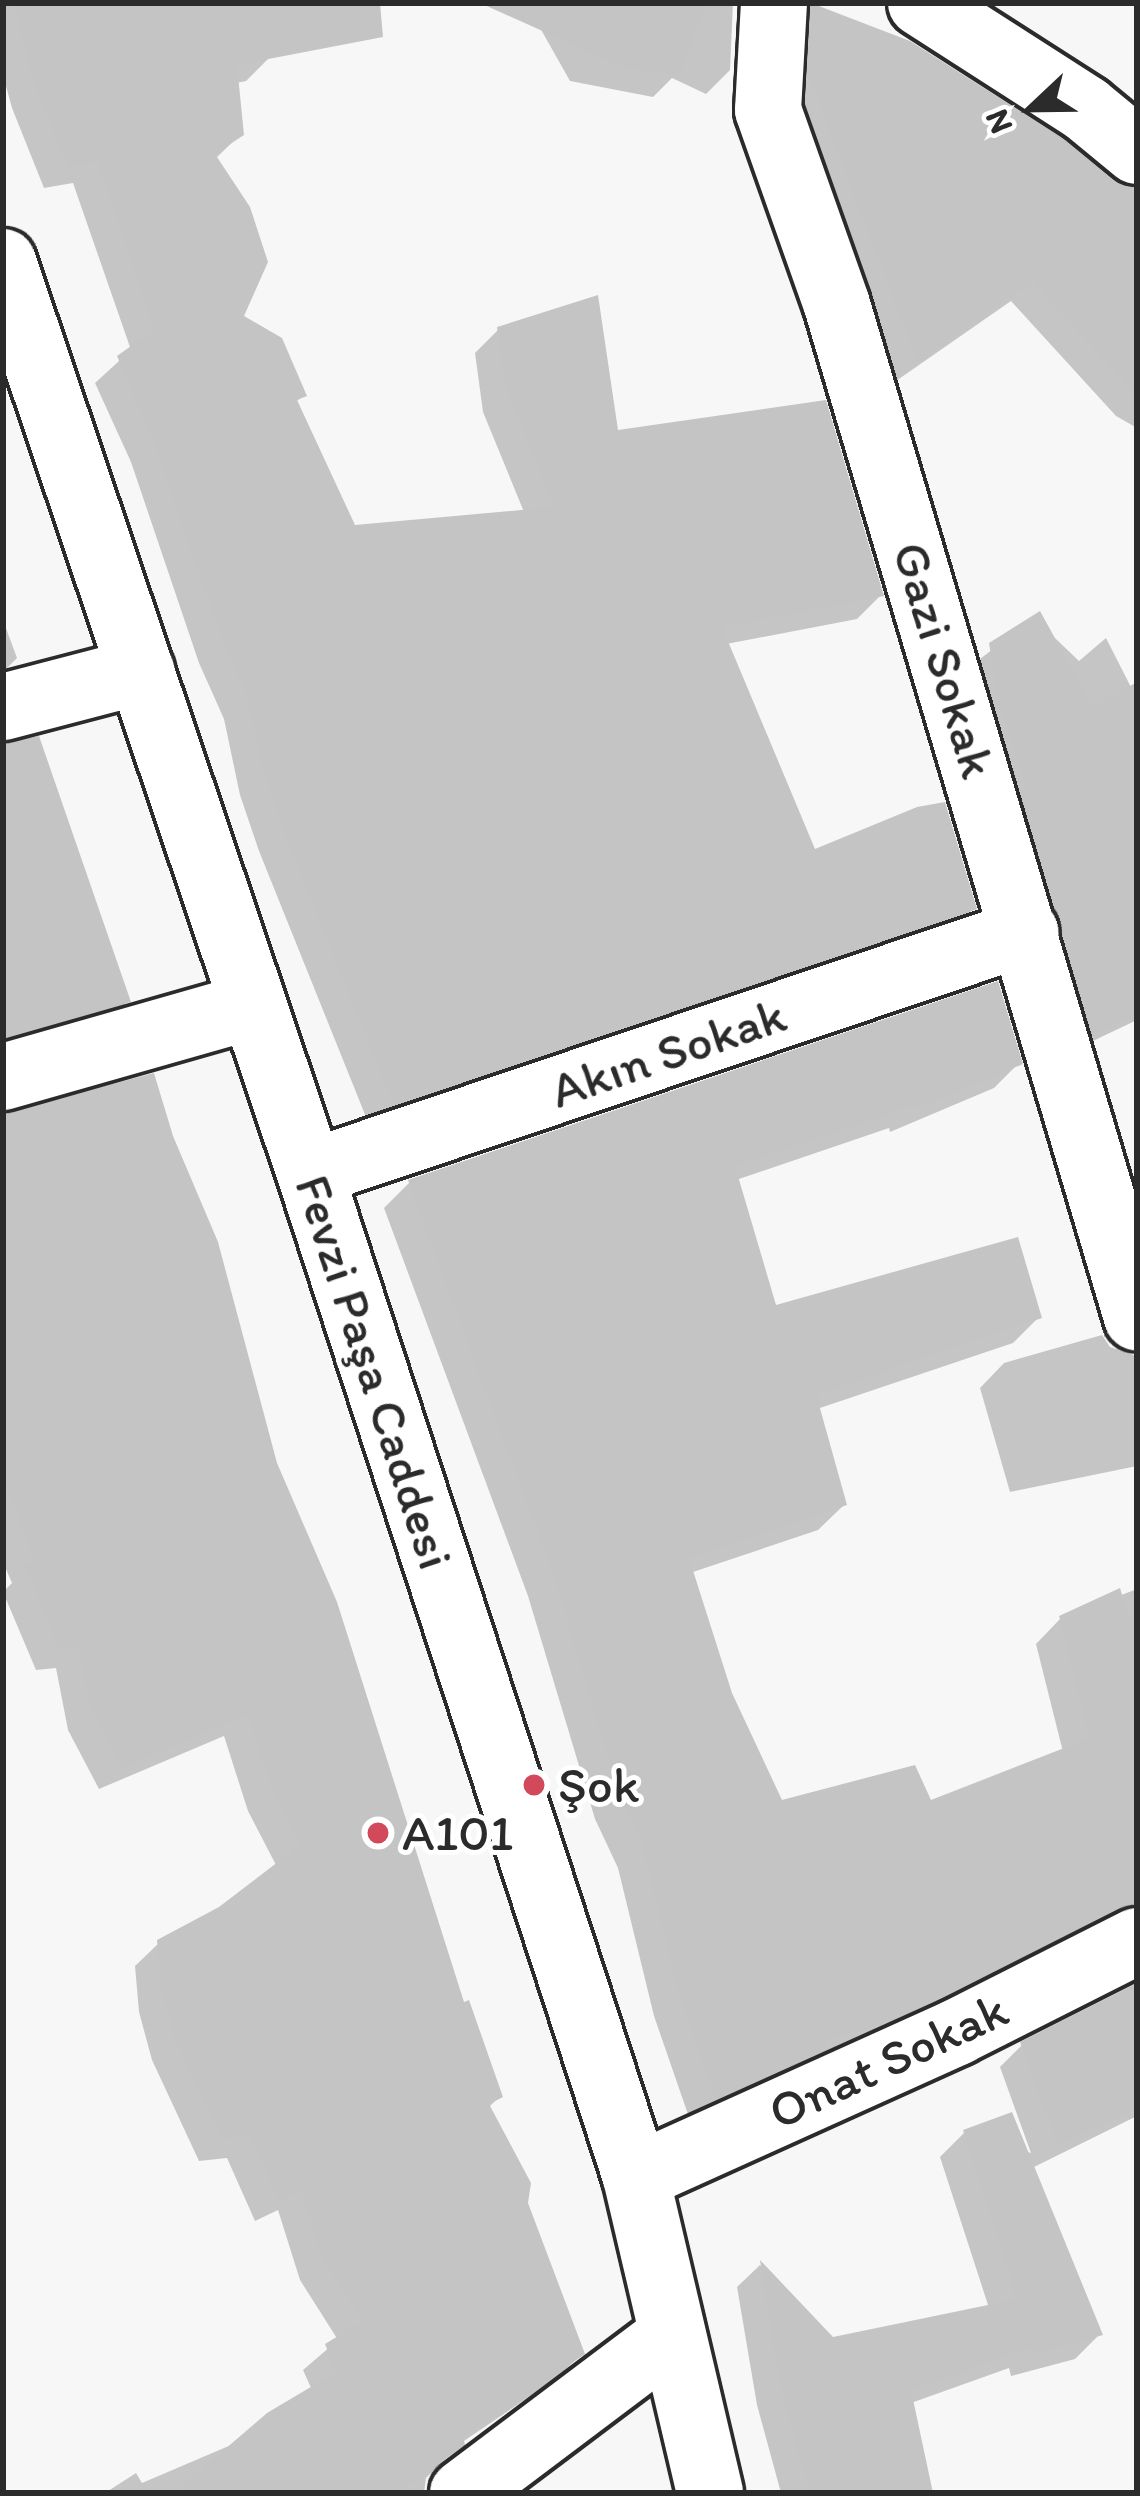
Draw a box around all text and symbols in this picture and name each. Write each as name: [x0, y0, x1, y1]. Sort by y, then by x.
north arrow: [972, 48, 1092, 168]
text: N: [976, 104, 1020, 139]
street label: Gazi Sokak: [879, 535, 1009, 785]
street label: Akın Sokak: [542, 984, 794, 1122]
street label: Fevzi Paşa Caddesi: [282, 1168, 466, 1576]
place label: Şok: [558, 1754, 639, 1816]
marker: Şok: [521, 1772, 547, 1798]
place label: A101: [402, 1802, 513, 1864]
marker: A101: [365, 1820, 391, 1846]
street label: Onat Sokak: [759, 1979, 1017, 2143]

